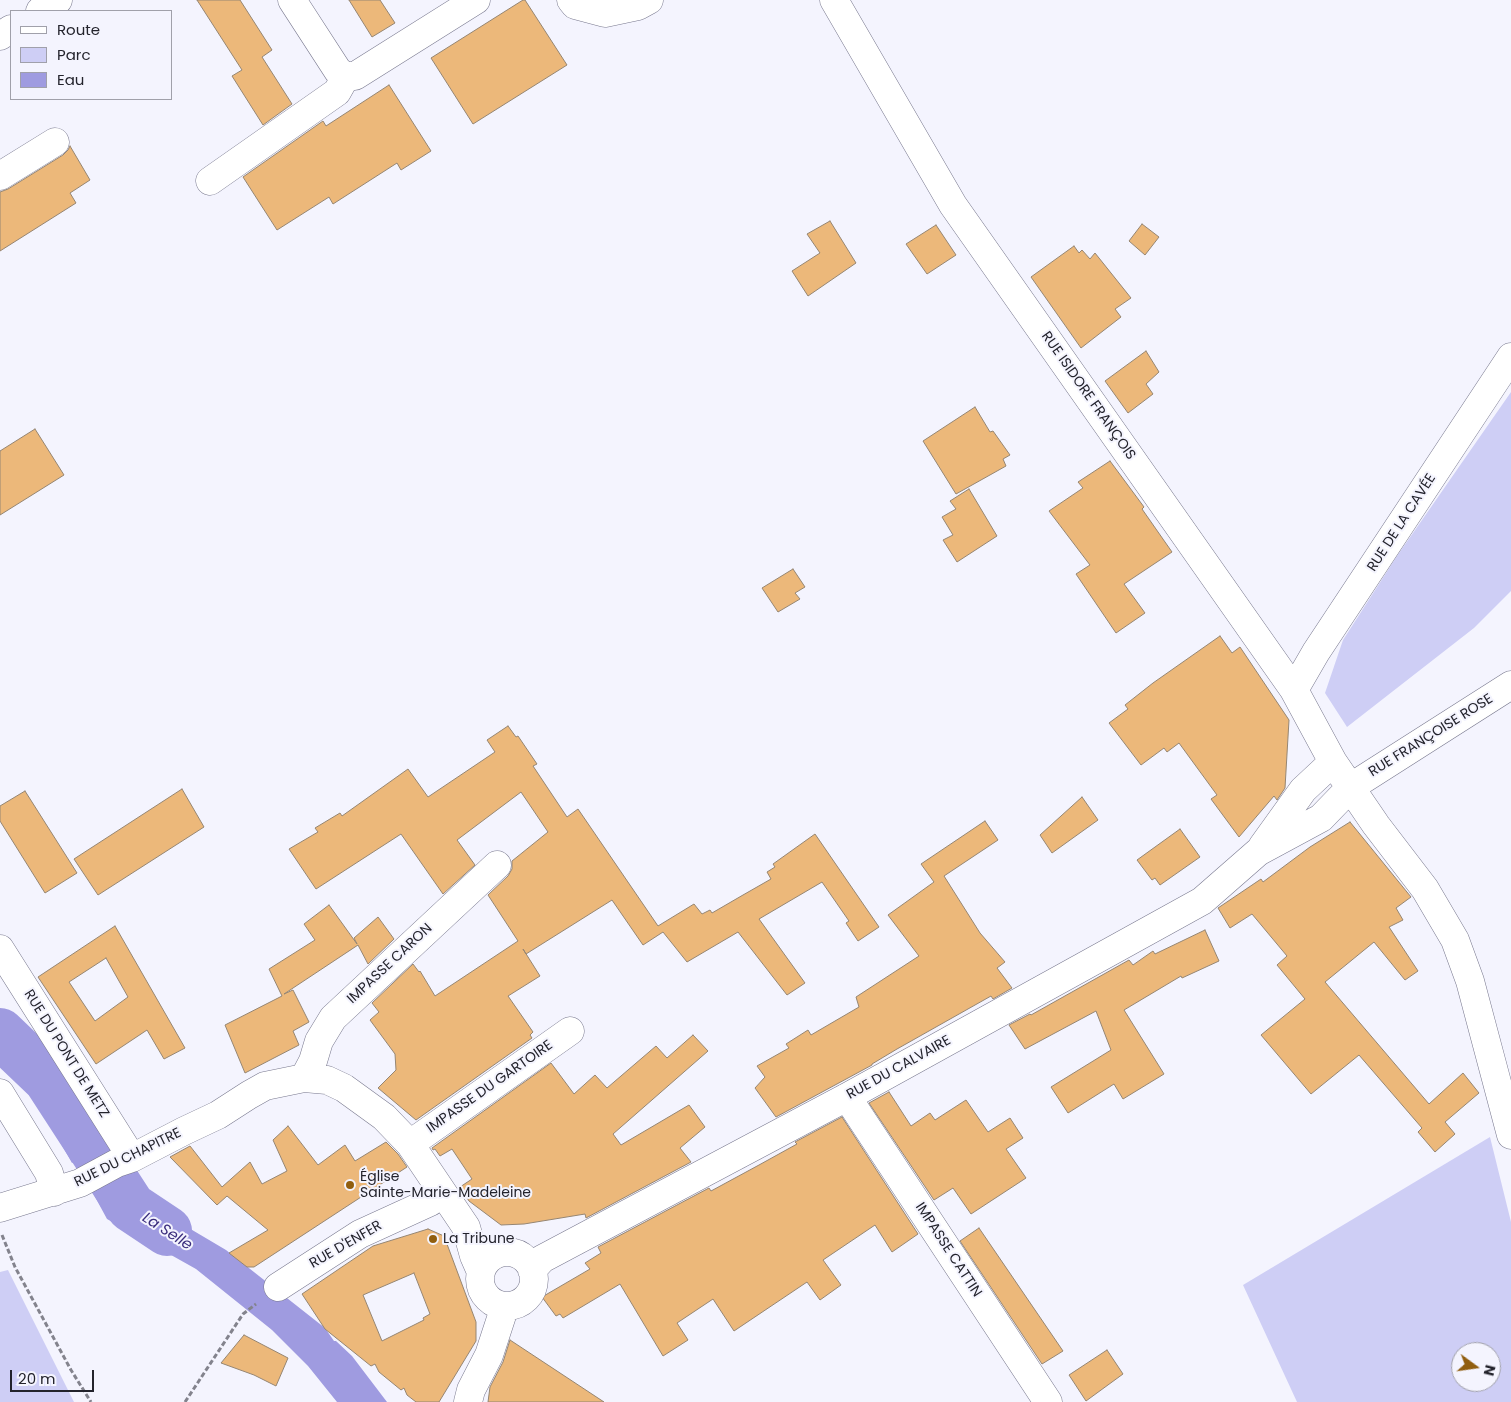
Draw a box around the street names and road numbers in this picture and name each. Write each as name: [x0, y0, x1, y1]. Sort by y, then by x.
street label: RUE ISIDORE FRANÇOIS: [1037, 329, 1139, 463]
street label: RUE DE LA CAVÉE: [1364, 471, 1440, 575]
street label: RUE FRANÇOISE ROSE: [1366, 691, 1496, 781]
street label: IMPASSE CARON: [344, 920, 436, 1008]
street label: RUE DU PONT DE METZ: [20, 987, 112, 1121]
street label: RUE DU CALVAIRE: [844, 1032, 954, 1104]
street label: IMPASSE DU GARTOIRE: [424, 1037, 556, 1137]
street label: RUE DU CHAPITRE: [72, 1125, 184, 1191]
street label: IMPASSE CATTIN: [911, 1200, 985, 1300]
street label: RUE D'ENFER: [307, 1218, 385, 1272]

